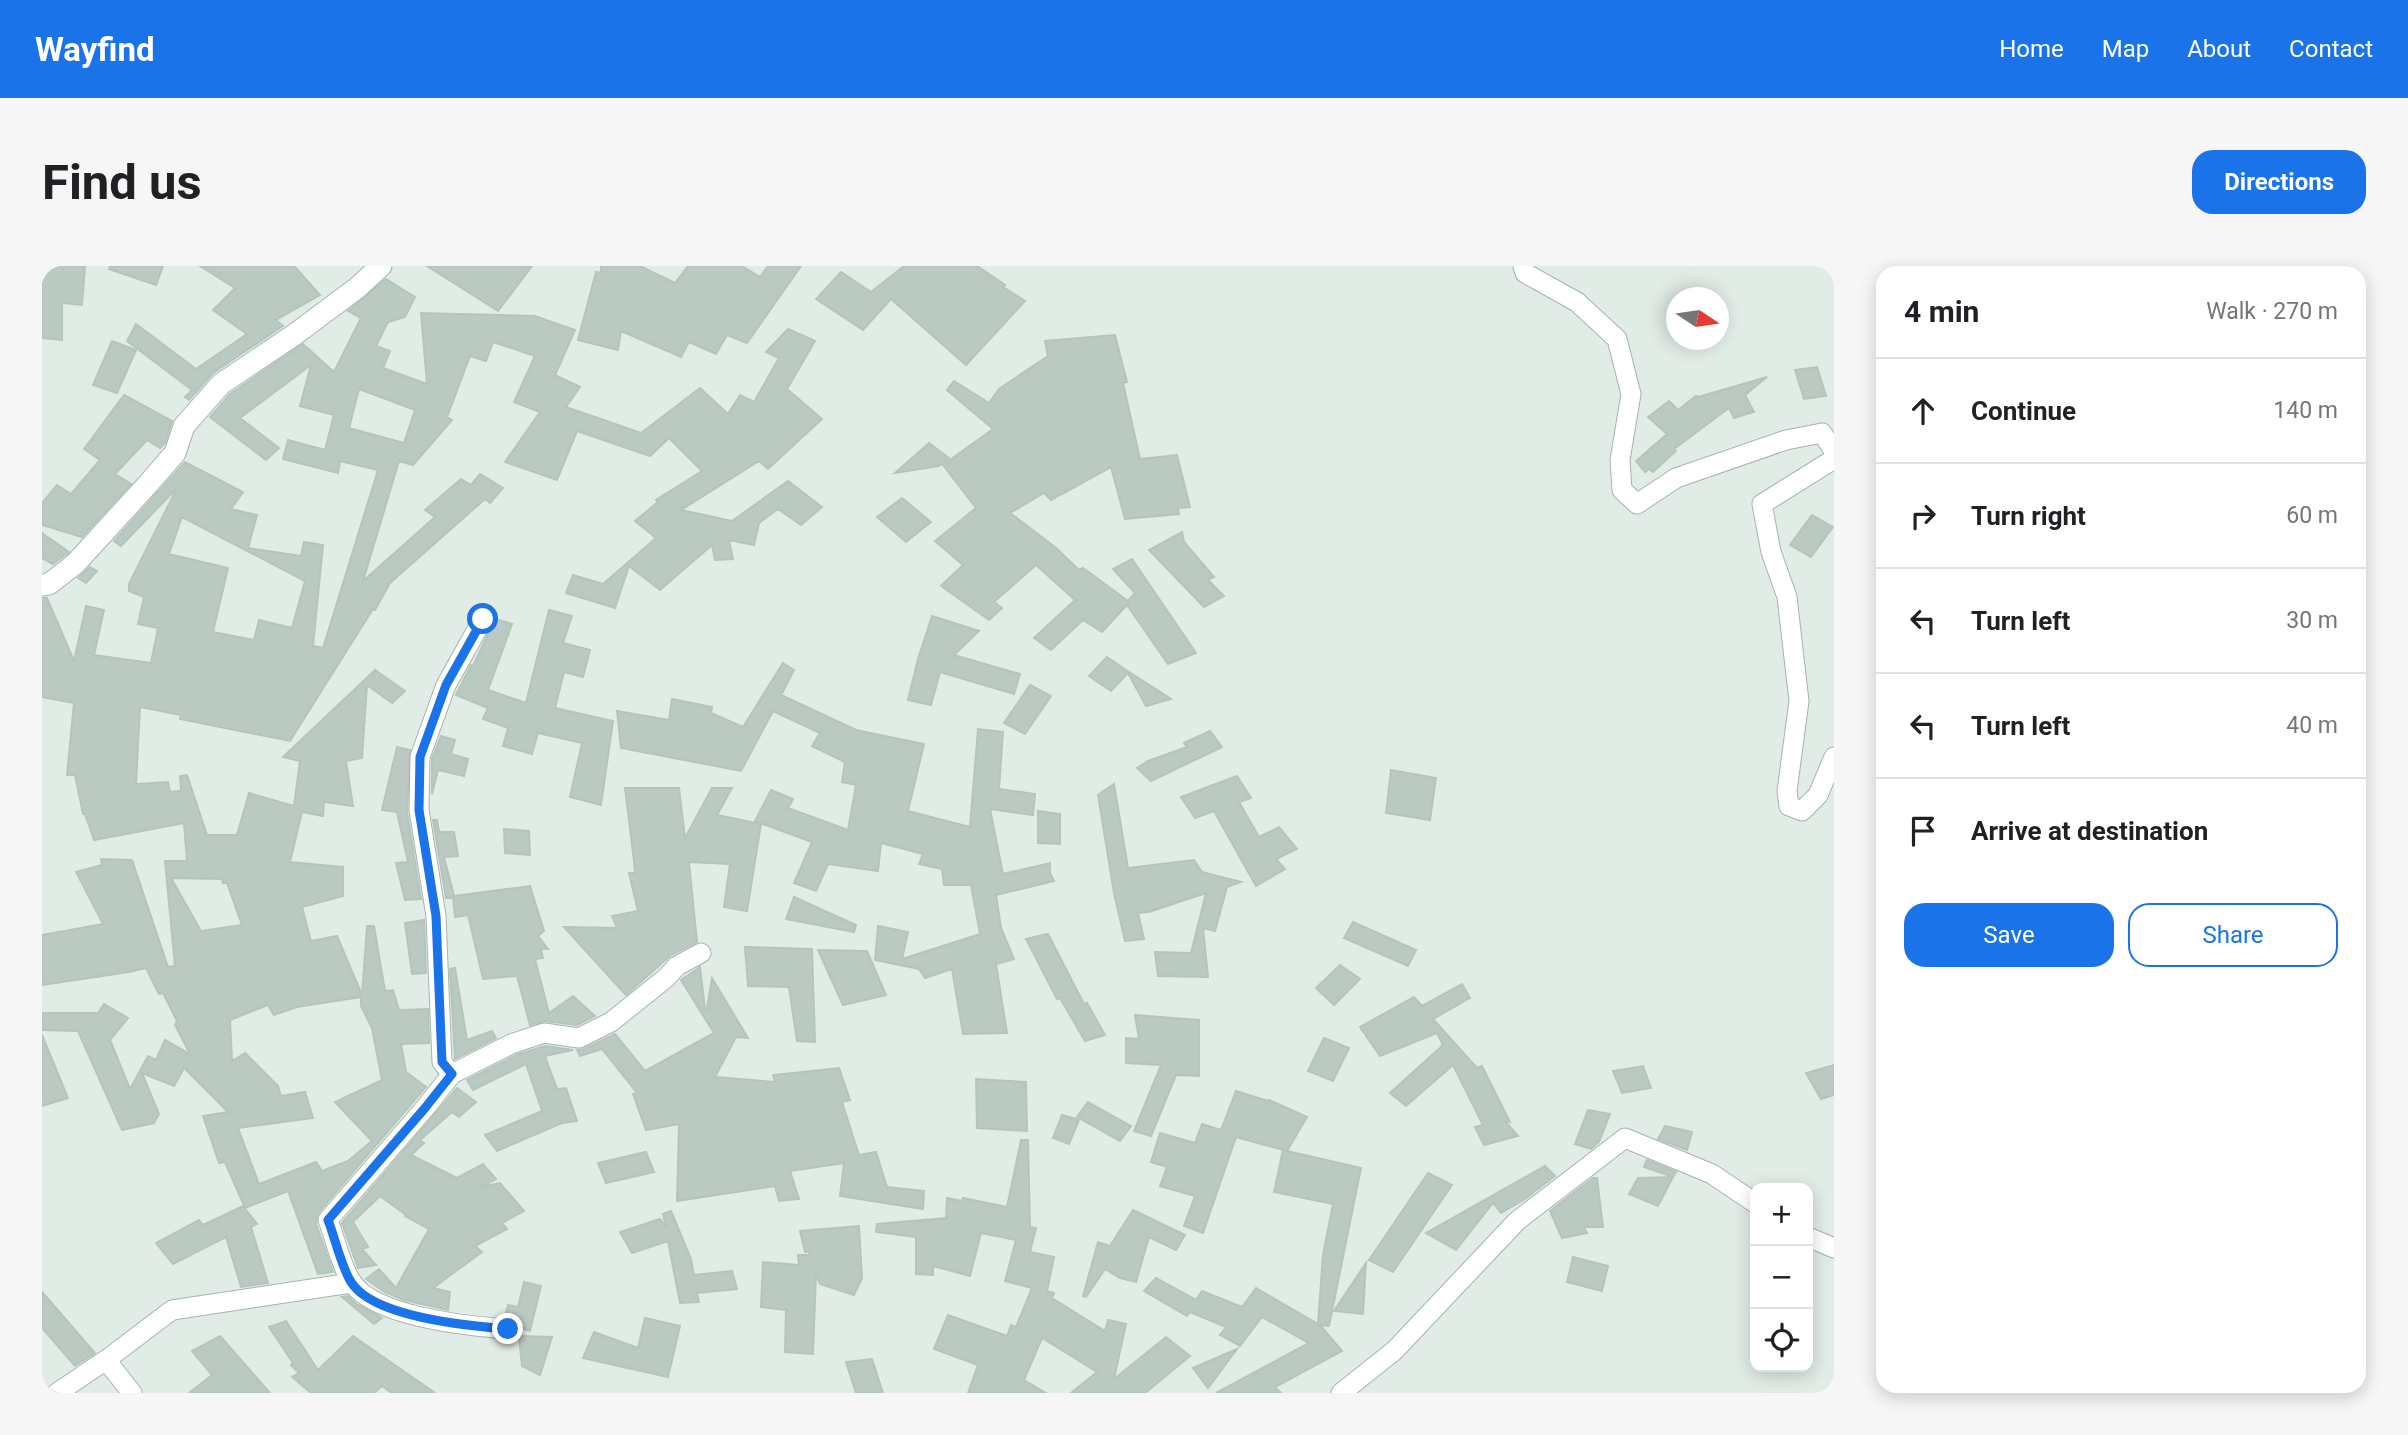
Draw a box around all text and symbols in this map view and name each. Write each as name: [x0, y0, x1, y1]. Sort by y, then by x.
text: Wayfind: [35, 30, 155, 69]
text: Home: [1999, 35, 2064, 63]
text: Map: [2102, 35, 2149, 63]
text: About: [2187, 35, 2251, 63]
text: Contact: [2289, 35, 2373, 63]
button: Directions: [2192, 150, 2366, 214]
text: Find us: [42, 154, 202, 211]
north arrow: [1666, 287, 1729, 350]
text: 4 min: [1904, 294, 1979, 329]
text: Walk · 270 m: [2206, 298, 2338, 325]
icon: ahead: [1904, 392, 1942, 430]
text: Continue: [1971, 396, 2076, 426]
text: 140 m: [2273, 397, 2338, 424]
icon: right: [1904, 497, 1942, 535]
text: Turn right: [1971, 501, 2086, 531]
text: 60 m: [2286, 502, 2338, 529]
icon: left: [1904, 602, 1942, 640]
route start: [467, 603, 498, 634]
text: Turn left: [1971, 606, 2070, 636]
text: 30 m: [2286, 607, 2338, 634]
icon: left: [1904, 707, 1942, 745]
text: Turn left: [1971, 711, 2070, 741]
text: 40 m: [2286, 712, 2338, 739]
icon: arrive: [1904, 812, 1942, 850]
text: Arrive at destination: [1971, 816, 2208, 846]
button: Save: [1904, 903, 2114, 967]
button: Share: [2128, 903, 2338, 967]
map controls: [1750, 1183, 1813, 1372]
button: +: [1750, 1183, 1813, 1246]
button: −: [1750, 1246, 1813, 1309]
button: locate: [1750, 1309, 1813, 1372]
route end: [492, 1313, 523, 1344]

